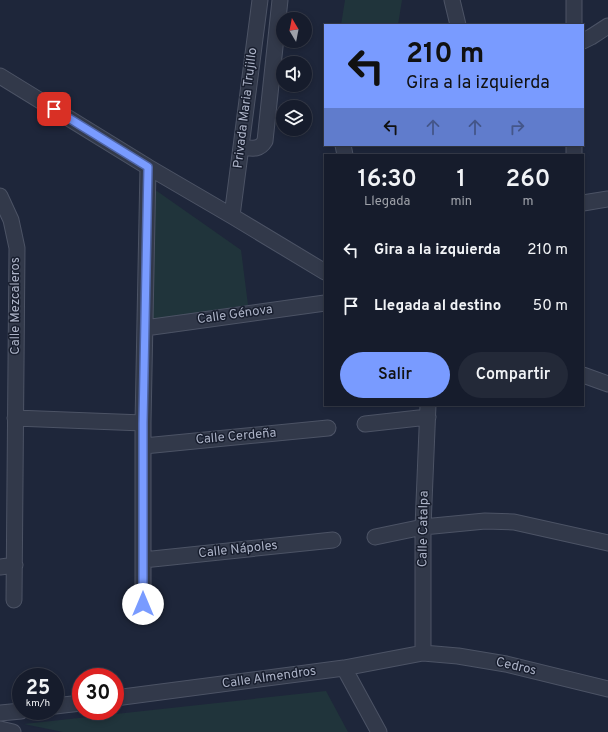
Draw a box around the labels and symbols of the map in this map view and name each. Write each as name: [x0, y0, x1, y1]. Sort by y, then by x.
north arrow: [276, 12, 312, 48]
street label: Privada Maria Trujillo: [231, 47, 261, 169]
pin: [37, 92, 71, 126]
street label: Calle Mezcaleros: [8, 257, 24, 355]
street label: Calle Génova: [196, 302, 274, 328]
street label: Calle Cerdeña: [195, 425, 277, 449]
street label: Calle Catalpa: [415, 491, 433, 567]
street label: Calle Nápoles: [198, 538, 278, 562]
position arrow: [122, 583, 164, 625]
street label: Cedros: [494, 655, 538, 679]
street label: Calle Almendros: [221, 663, 317, 693]
speed limit sign: 30: [72, 668, 124, 720]

